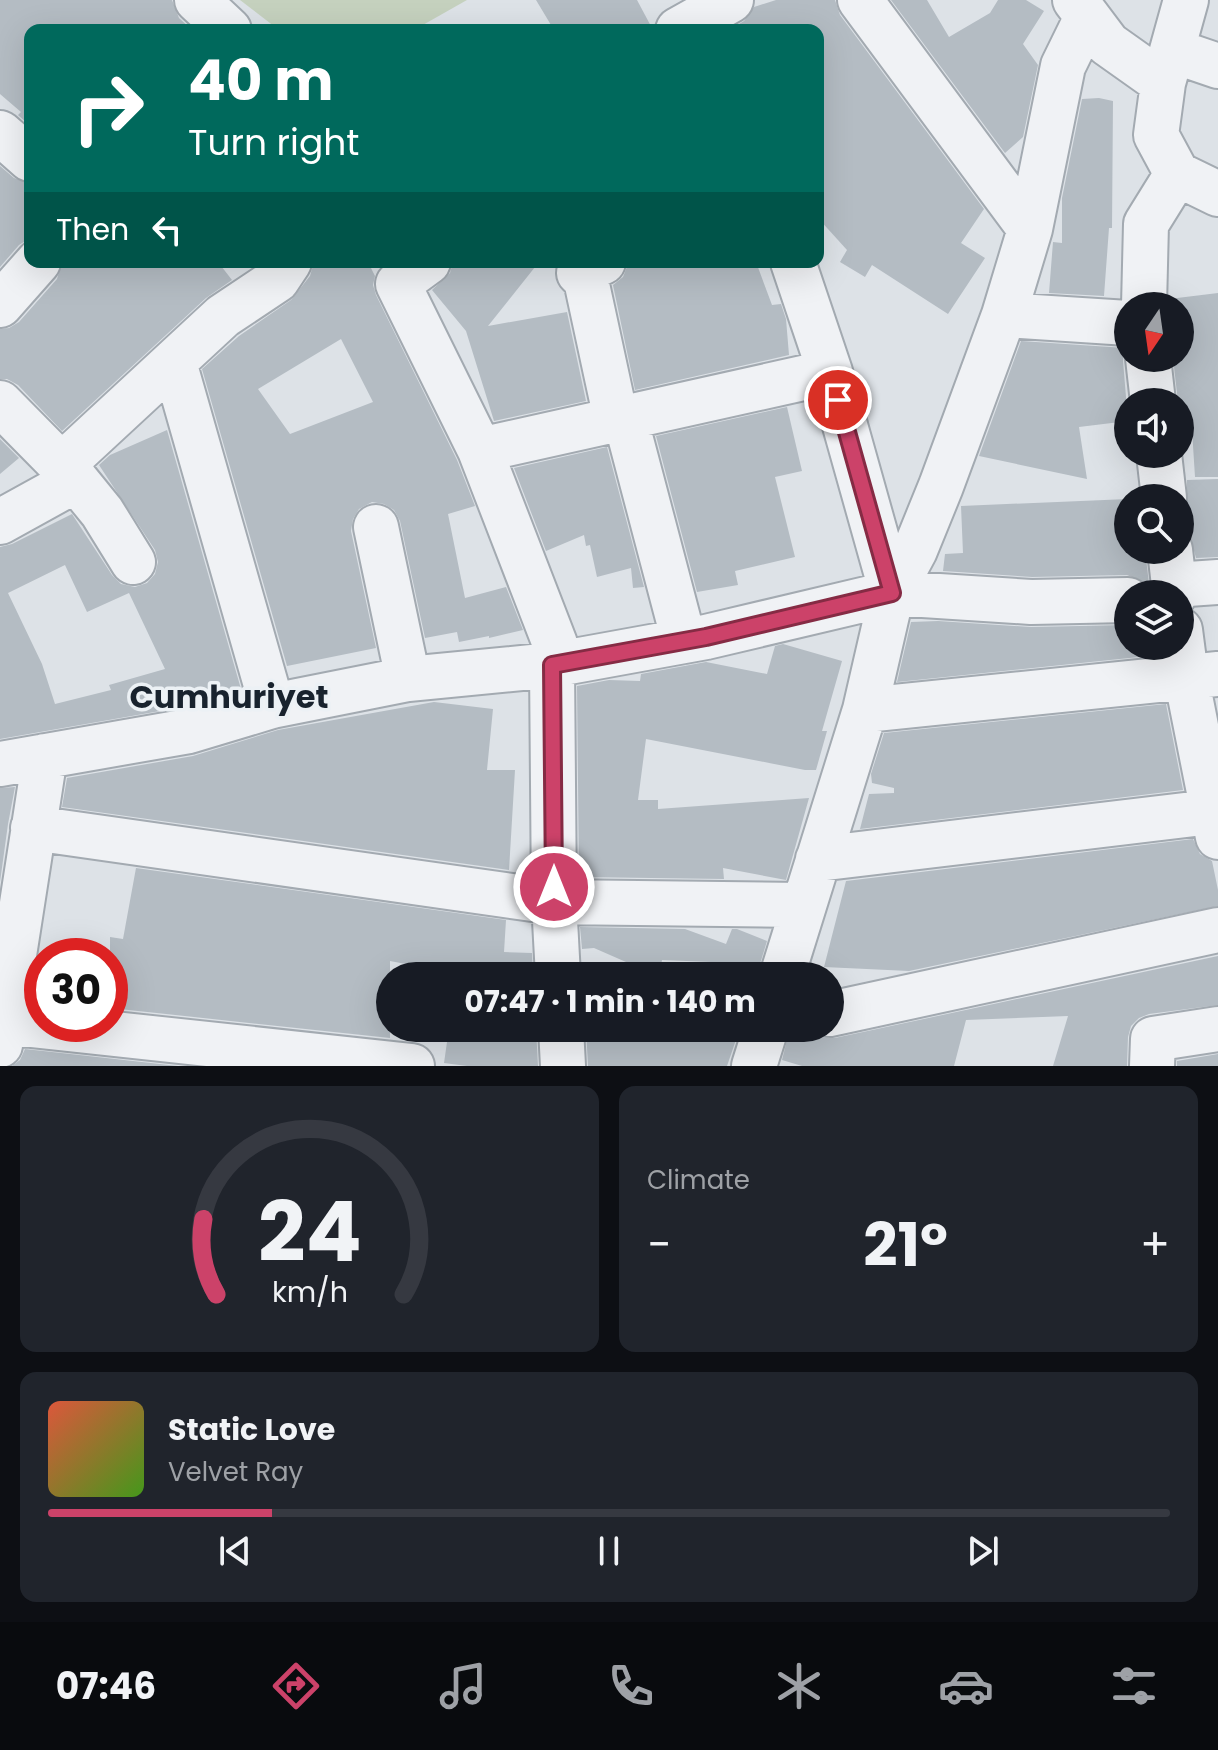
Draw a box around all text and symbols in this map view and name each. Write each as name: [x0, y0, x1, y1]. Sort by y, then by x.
text: 40 m: [188, 41, 334, 120]
icon: right: [56, 56, 160, 160]
text: Turn right: [188, 117, 359, 168]
text: Then: [56, 208, 129, 251]
icon: left: [145, 208, 189, 252]
north arrow: [1114, 292, 1194, 372]
map controls: [1114, 292, 1194, 660]
pin: [804, 366, 872, 434]
icon: arrive: [816, 378, 860, 422]
button: sound: [1114, 388, 1194, 468]
button: search: [1114, 484, 1194, 564]
button: layers: [1114, 580, 1194, 660]
district label: Cumhuriyet: [129, 674, 329, 719]
position arrow: [512, 845, 596, 929]
speed limit sign: 30: [24, 938, 128, 1042]
text: 07:47 · 1 min · 140 m: [464, 980, 756, 1023]
text: Climate: [647, 1162, 750, 1198]
text: 24: [258, 1174, 361, 1290]
text: 21°: [863, 1203, 948, 1287]
text: −: [647, 1214, 671, 1275]
text: +: [1140, 1214, 1170, 1275]
text: km/h: [271, 1272, 348, 1312]
text: Static Love: [168, 1408, 335, 1451]
text: Velvet Ray: [168, 1454, 303, 1490]
icon: previous: [213, 1529, 257, 1573]
icon: pause: [587, 1529, 631, 1573]
icon: next: [961, 1529, 1005, 1573]
icon: directions: [268, 1658, 324, 1714]
icon: music: [435, 1658, 491, 1714]
icon: phone: [603, 1658, 659, 1714]
icon: climate: [771, 1658, 827, 1714]
icon: car: [938, 1658, 994, 1714]
icon: filters: [1106, 1658, 1162, 1714]
text: 07:46: [56, 1661, 156, 1712]

